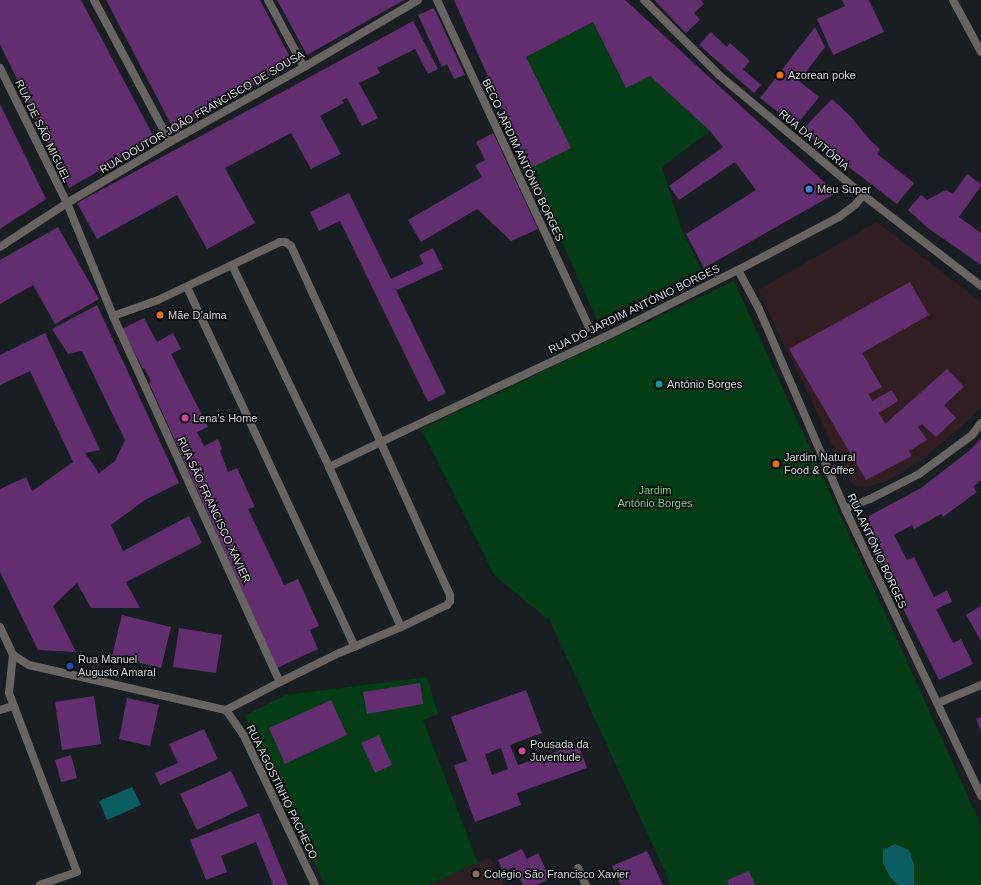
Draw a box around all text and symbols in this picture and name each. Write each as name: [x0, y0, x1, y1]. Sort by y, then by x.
street label: RUA DOUTOR JOÃO FRANCISCO DE SOUSA: [97, 48, 307, 176]
place label: Azorean poke: [788, 68, 856, 82]
marker: Azorean poke: [775, 70, 785, 80]
street label: BECO JARDIM ANTÓNIO BORGES: [479, 76, 567, 244]
street label: RUA DE SÃO MIGUEL: [12, 77, 74, 185]
street label: RUA DA VITÓRIA: [776, 106, 852, 174]
place label: Meu Super: [817, 182, 871, 196]
marker: Meu Super: [804, 184, 814, 194]
street label: RUA DO JARDIM ANTÓNIO BORGES: [546, 261, 722, 357]
place label: Mãe D’alma: [168, 308, 227, 322]
marker: Mãe D’alma: [155, 310, 165, 320]
place label: António Borges: [667, 377, 742, 391]
marker: António Borges: [654, 379, 664, 389]
place label: Lena's Home: [193, 411, 257, 425]
marker: Lena's Home: [180, 413, 190, 423]
street label: RUA SÃO FRANCISCO XAVIER: [174, 435, 254, 585]
place label: Jardim Natural Food & Coffee: [784, 451, 856, 477]
marker: Jardim Natural Food & Coffee: [771, 459, 781, 469]
park label: Jardim António Borges: [617, 484, 693, 510]
street label: RUA ANTÓNIO BORGES: [844, 491, 910, 611]
place label: Rua Manuel Augusto Amaral: [78, 653, 156, 679]
marker: Rua Manuel Augusto Amaral: [65, 661, 75, 671]
street label: RUA AGOSTINHO PACHECO: [243, 722, 321, 862]
place label: Pousada da Juventude: [530, 738, 589, 764]
marker: Pousada da Juventude: [517, 746, 527, 756]
place label: Colégio São Francisco Xavier: [484, 867, 629, 881]
marker: Colégio São Francisco Xavier: [471, 869, 481, 879]

